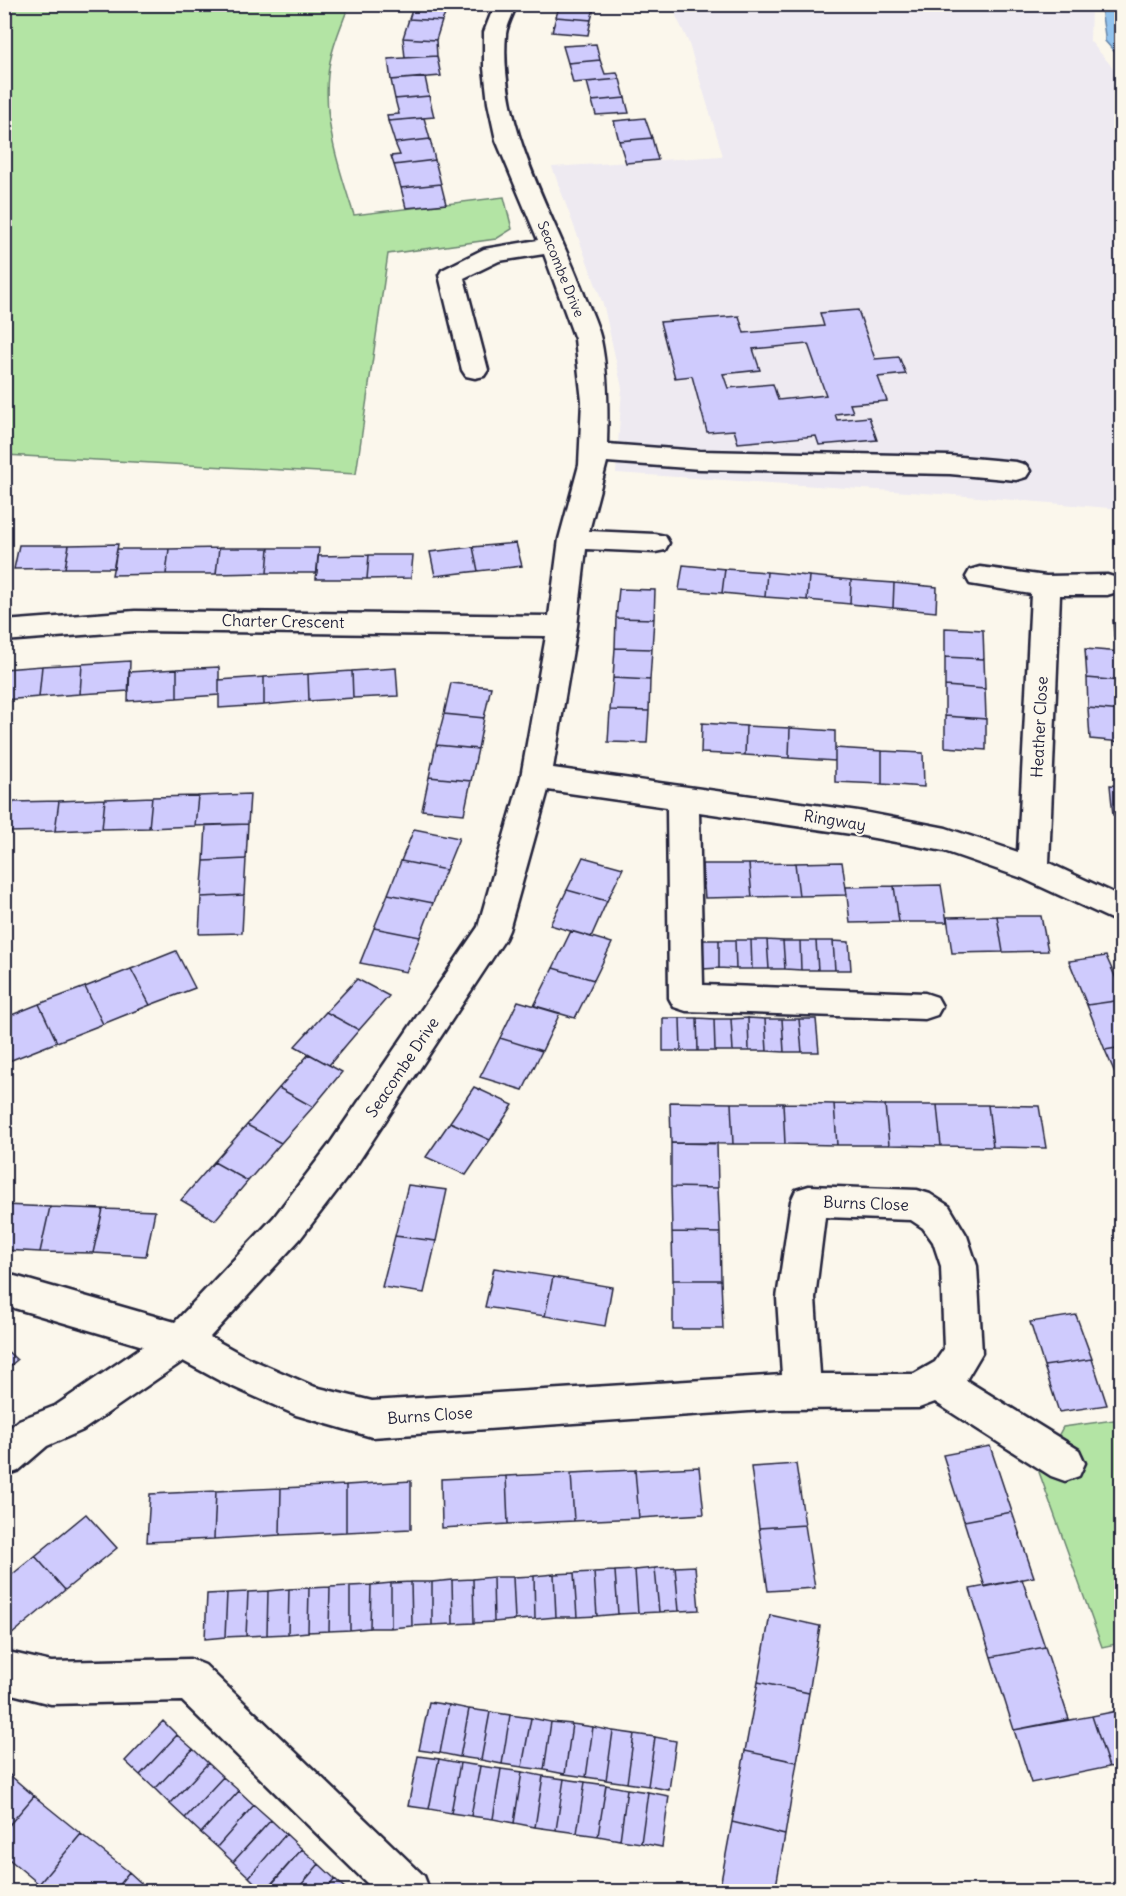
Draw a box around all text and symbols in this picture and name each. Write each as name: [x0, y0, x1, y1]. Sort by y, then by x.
street label: Seacombe Drive: [534, 218, 588, 320]
street label: Charter Crescent: [221, 610, 345, 632]
street label: Heather Close: [1026, 676, 1052, 778]
street label: Ringway: [802, 805, 868, 835]
street label: Seacombe Drive: [361, 1013, 443, 1121]
street label: Burns Close: [823, 1192, 909, 1214]
street label: Burns Close: [387, 1402, 473, 1428]

